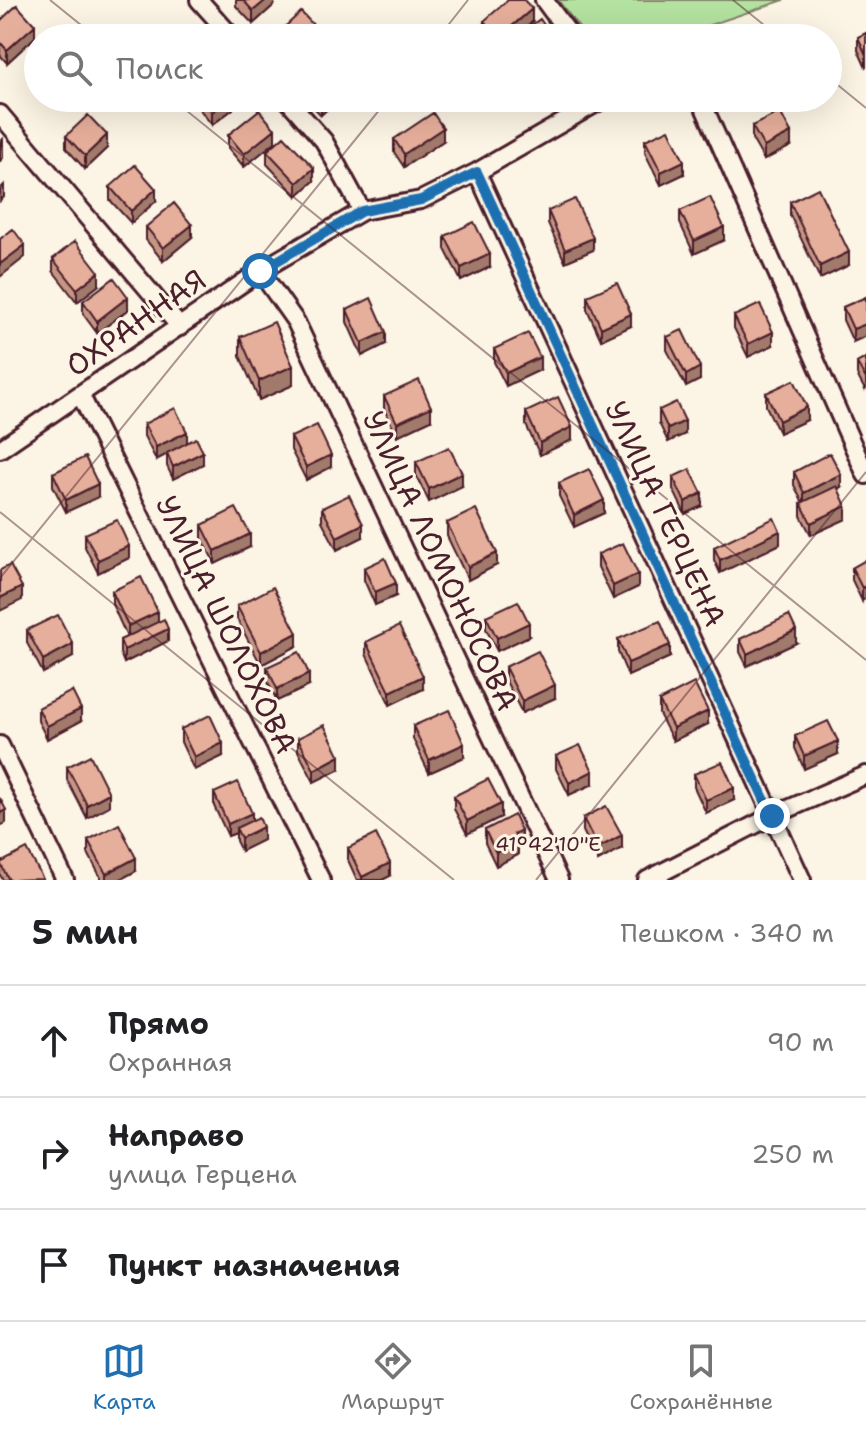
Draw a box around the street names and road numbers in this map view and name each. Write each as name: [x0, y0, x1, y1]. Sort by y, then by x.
street label: ОХРАННАЯ: [57, 259, 214, 386]
street label: УЛИЦА ГЕРЦЕНА: [595, 394, 736, 633]
street label: УЛИЦА ЛОМОНОСОВА: [353, 404, 528, 717]
street label: УЛИЦА ШОЛОХОВА: [146, 489, 307, 761]

